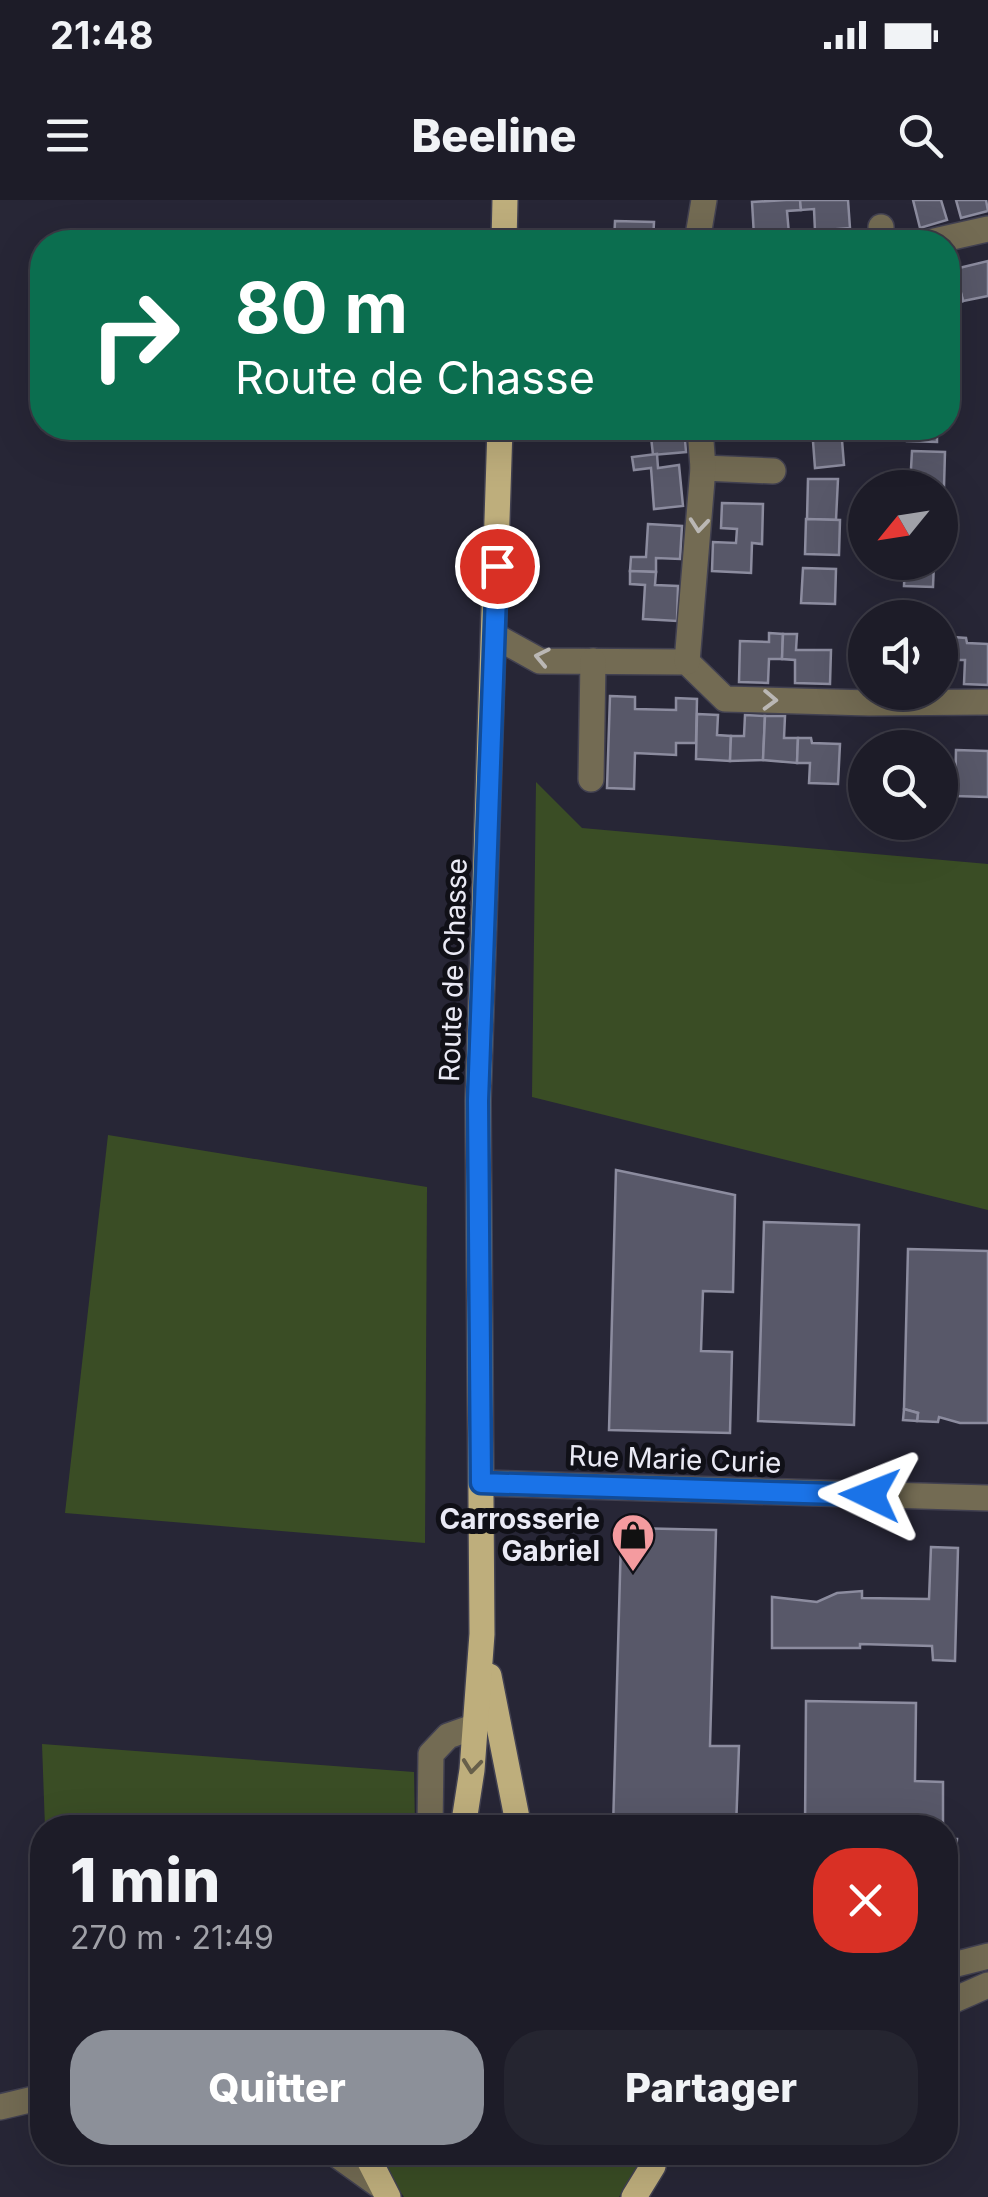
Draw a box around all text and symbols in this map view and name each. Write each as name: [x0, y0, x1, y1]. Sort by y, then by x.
text: 21:48: [50, 12, 153, 58]
icon: menu: [40, 108, 95, 163]
text: Beeline: [411, 108, 577, 163]
icon: search: [893, 108, 948, 163]
text: 80 m: [235, 265, 408, 350]
icon: right: [70, 270, 200, 400]
text: Route de Chasse: [235, 350, 595, 405]
north arrow: [848, 470, 958, 580]
map controls: [848, 470, 958, 840]
one-way arrow: [688, 517, 710, 533]
pin: [455, 524, 540, 609]
icon: arrive: [470, 539, 525, 594]
button: sound: [848, 600, 958, 710]
one-way arrow: [533, 648, 550, 669]
one-way arrow: [763, 689, 779, 710]
button: search: [848, 730, 958, 840]
street label: Route de Chasse: [432, 857, 474, 1083]
street label: Rue Marie Curie: [568, 1438, 782, 1480]
position arrow: [818, 1443, 922, 1547]
place label: Carrosserie Gabriel: [440, 1502, 600, 1568]
shop icon: Carrosserie Gabriel: [610, 1512, 656, 1573]
one-way arrow: [462, 1758, 483, 1774]
text: 1 min: [70, 1844, 220, 1916]
button: close: [813, 1848, 918, 1953]
text: 270 m · 21:49: [70, 1918, 274, 1957]
button: Quitter: [70, 2030, 484, 2145]
button: Partager: [504, 2030, 918, 2145]

